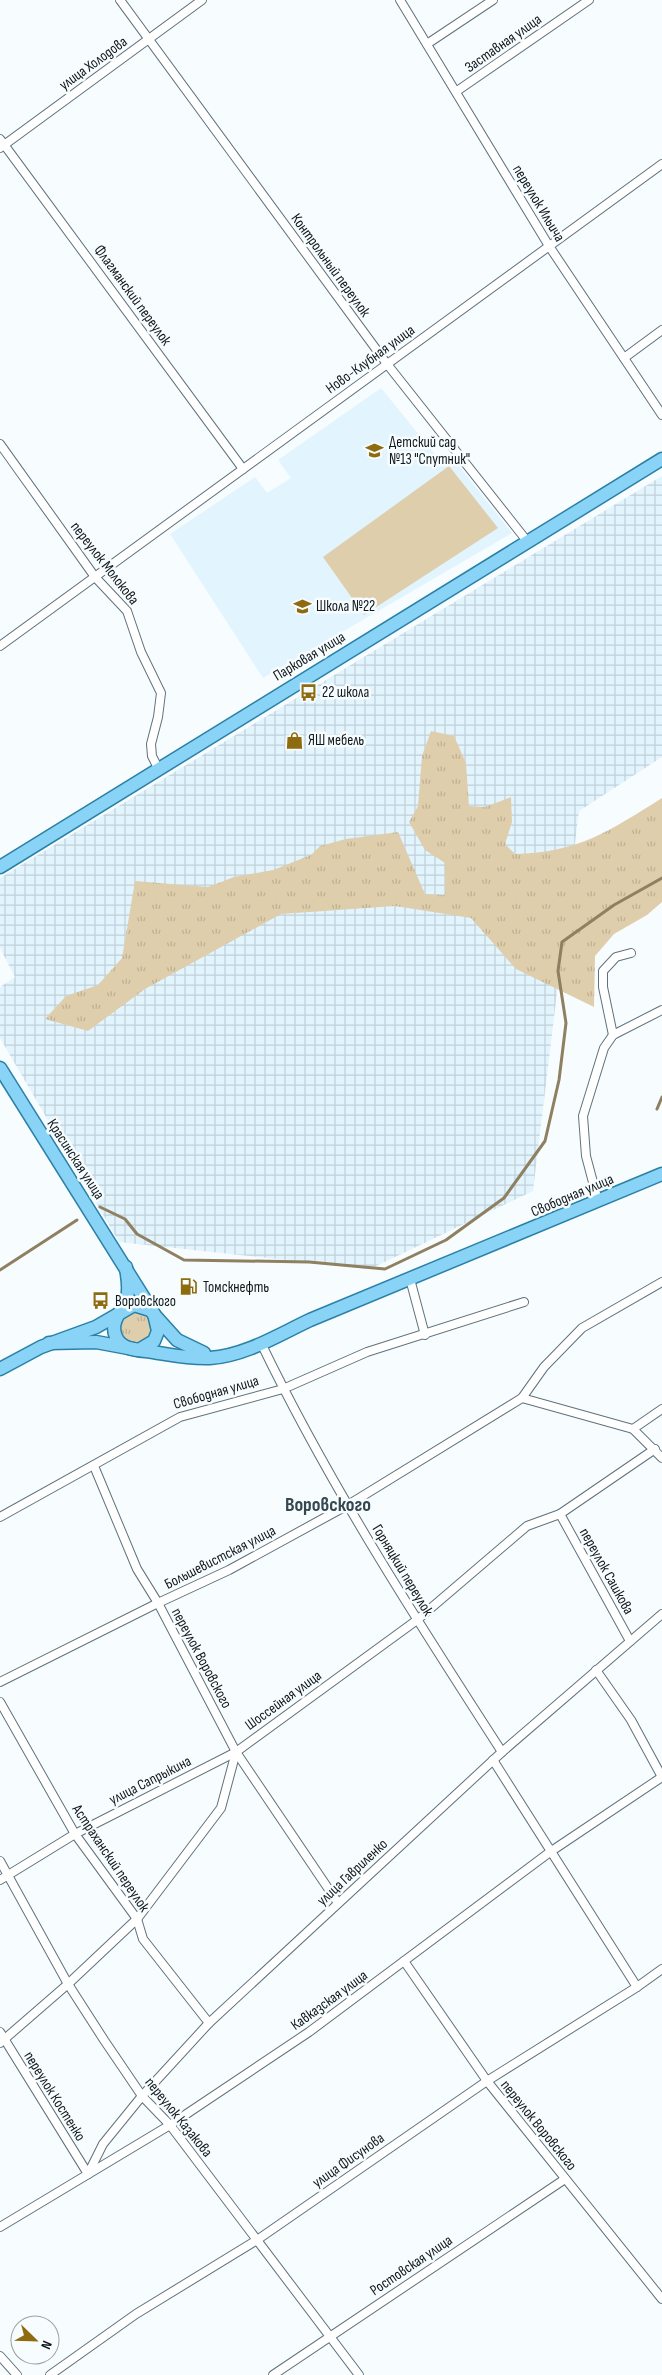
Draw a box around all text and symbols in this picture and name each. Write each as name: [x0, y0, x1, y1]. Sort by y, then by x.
street label: Заставная улица: [461, 10, 546, 77]
street label: улица Холодова: [55, 32, 131, 95]
street label: переулок Ильича: [508, 161, 569, 245]
street label: Контрольный переулок: [287, 210, 375, 321]
street label: Флагманский переулок: [90, 241, 176, 350]
street label: Ново-Клубная улица: [322, 321, 419, 398]
place label: Детский сад №13 "Спутник": [389, 433, 470, 469]
school or university icon: Детский сад №13 "Спутник": [365, 441, 385, 461]
street label: переулок Молокова: [66, 518, 143, 609]
school or university icon: Школа №22: [292, 596, 312, 616]
place label: Школа №22: [316, 597, 375, 616]
street label: Парковая улица: [270, 627, 349, 685]
bus stop icon: 22 школа: [298, 682, 318, 702]
place label: 22 школа: [322, 683, 369, 702]
shop icon: ЯШ мебель: [284, 730, 304, 750]
place label: ЯШ мебель: [308, 731, 364, 750]
street label: Красинская улица: [43, 1115, 109, 1203]
street label: Свободная улица: [528, 1169, 617, 1221]
fuel station icon: Томскнефть: [179, 1277, 199, 1297]
place label: Томскнефть: [203, 1278, 269, 1297]
bus stop icon: Воровского: [91, 1291, 111, 1311]
place label: Воровского: [115, 1292, 176, 1311]
street label: Свободная улица: [171, 1371, 261, 1414]
district label: Воровского: [285, 1493, 371, 1517]
street label: Большевистская улица: [161, 1521, 279, 1594]
street label: Горняцкий переулок: [368, 1521, 438, 1620]
street label: переулок Сашкова: [575, 1525, 638, 1618]
street label: переулок Воровского: [167, 1605, 236, 1712]
street label: Шоссейная улица: [241, 1666, 326, 1735]
street label: улица Сапрыкина: [106, 1752, 195, 1809]
street label: Астраханский переулок: [67, 1800, 154, 1916]
street label: улица Гавриленко: [313, 1835, 392, 1910]
street label: Кавказская улица: [287, 1966, 372, 2035]
street label: переулок Костенко: [19, 2048, 90, 2145]
street label: переулок Казакова: [141, 2074, 217, 2161]
street label: переулок Воровского: [496, 2076, 581, 2174]
street label: улица Фисунова: [309, 2129, 388, 2192]
street label: Ростовская улица: [366, 2231, 456, 2300]
north arrow: [10, 2315, 60, 2365]
text: N: [37, 2338, 56, 2352]

